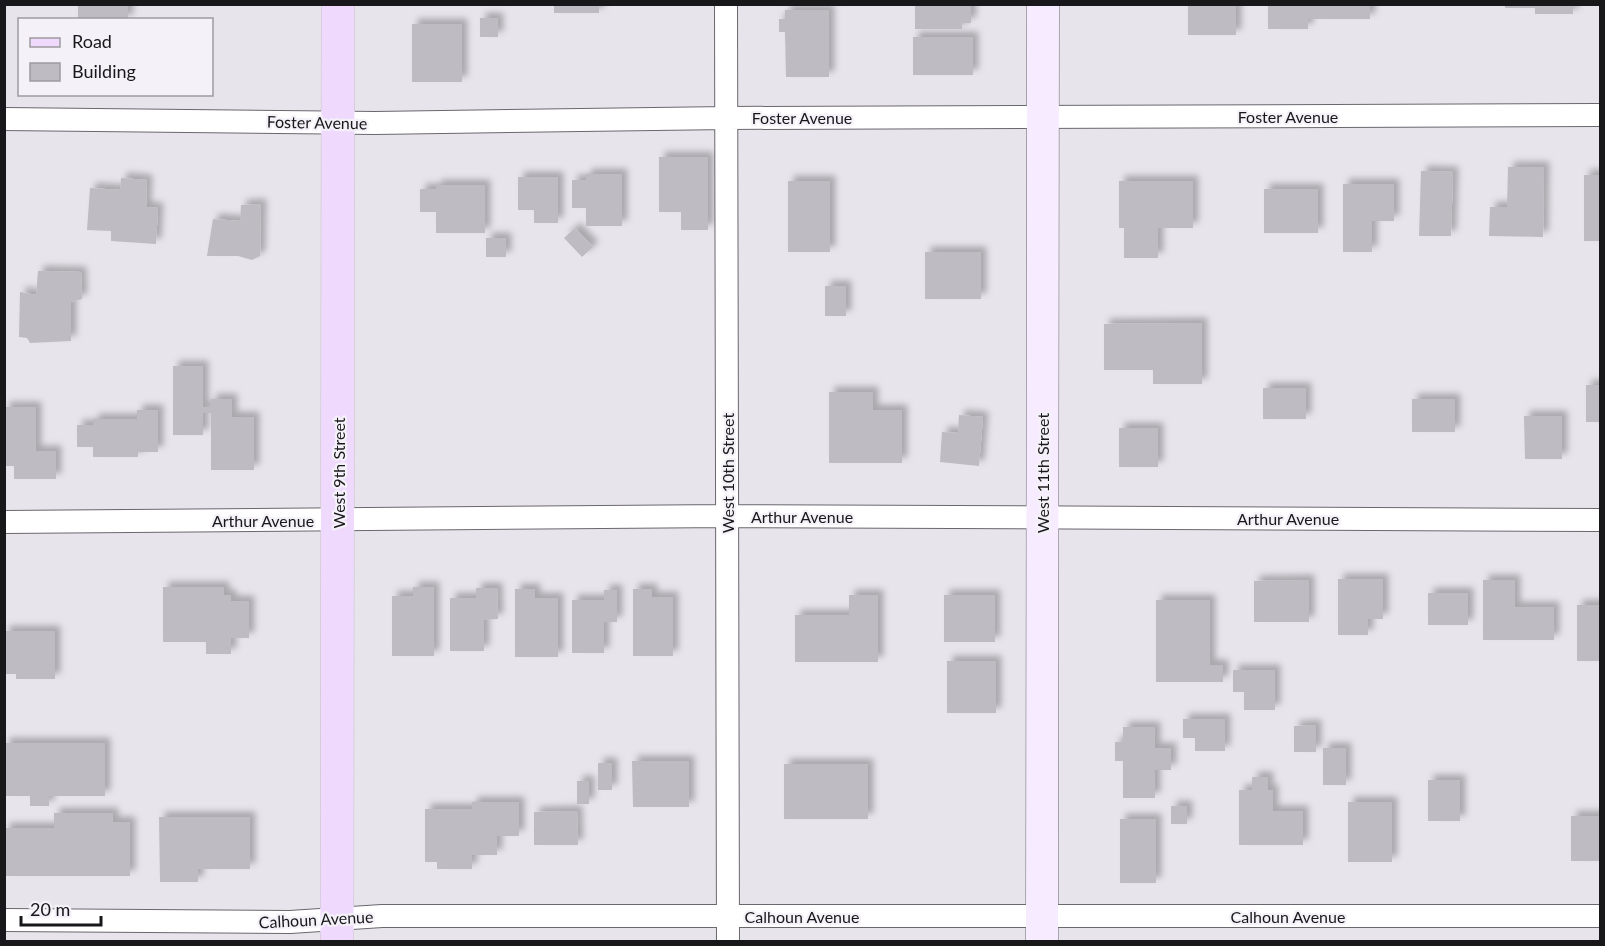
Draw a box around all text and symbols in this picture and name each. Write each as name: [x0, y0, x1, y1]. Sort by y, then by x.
legend: [18, 18, 213, 96]
text: Road: [72, 30, 112, 52]
text: Building: [72, 60, 136, 82]
street label: Foster Avenue: [1238, 107, 1338, 126]
street label: Foster Avenue: [752, 108, 852, 127]
street label: Foster Avenue: [267, 112, 367, 132]
street label: West 10th Street: [718, 413, 737, 533]
street label: West 11th Street: [1033, 413, 1052, 533]
street label: West 9th Street: [329, 417, 348, 529]
street label: Arthur Avenue: [751, 507, 853, 526]
street label: Arthur Avenue: [1237, 509, 1339, 528]
street label: Arthur Avenue: [212, 511, 314, 530]
scale bar: [21, 889, 100, 927]
text: 20 m: [30, 898, 70, 920]
street label: Calhoun Avenue: [258, 907, 374, 931]
street label: Calhoun Avenue: [745, 907, 859, 926]
street label: Calhoun Avenue: [1231, 907, 1345, 926]

